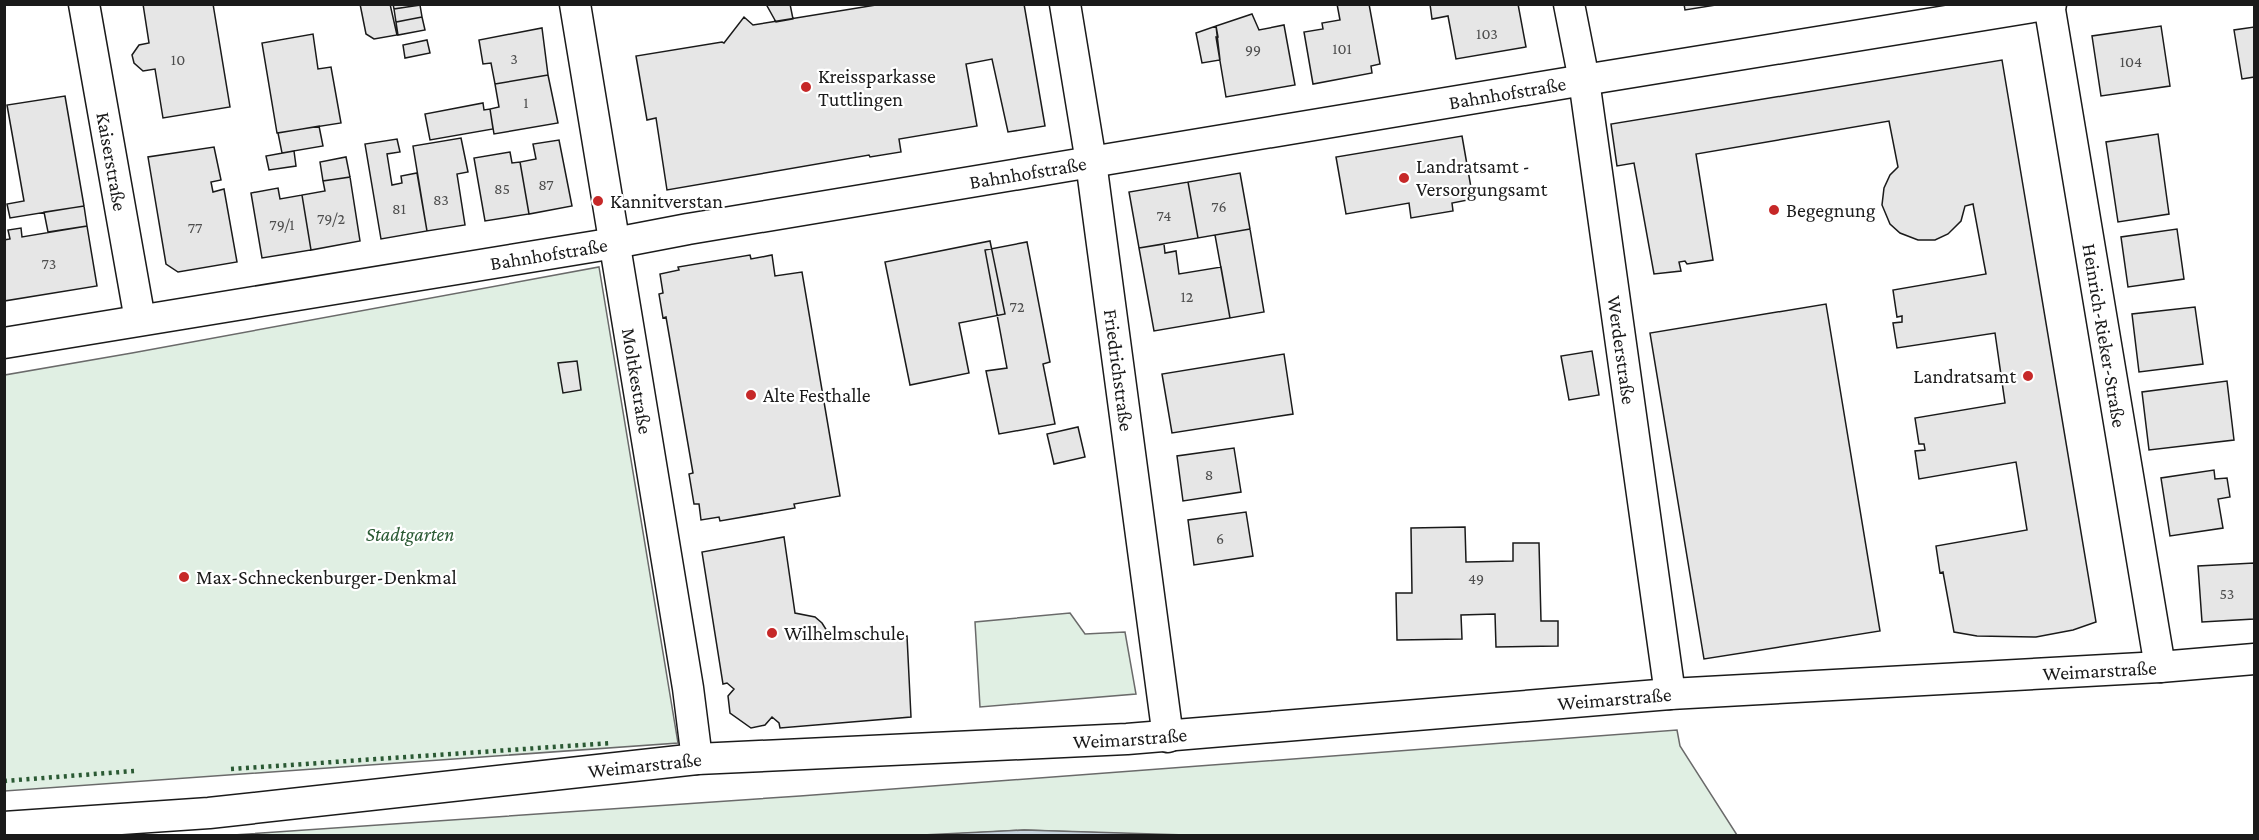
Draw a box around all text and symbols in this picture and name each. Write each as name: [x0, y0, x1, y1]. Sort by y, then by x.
house number: 103: [1476, 25, 1498, 42]
house number: 101: [1332, 40, 1352, 57]
house number: 99: [1245, 41, 1261, 58]
house number: 3: [510, 50, 518, 67]
house number: 10: [171, 51, 185, 68]
house number: 104: [2120, 53, 2142, 70]
place label: Kreissparkasse Tuttlingen: [818, 65, 936, 111]
street label: Bahnhofstraße: [1447, 72, 1568, 113]
marker: Kreissparkasse Tuttlingen: [799, 80, 813, 94]
house number: 1: [523, 94, 529, 111]
street label: Kaiserstraße: [92, 110, 131, 213]
street label: Bahnhofstraße: [968, 152, 1088, 193]
place label: Landratsamt - Versorgungsamt: [1416, 155, 1548, 201]
marker: Landratsamt - Versorgungsamt: [1397, 171, 1411, 185]
house number: 87: [538, 176, 554, 193]
house number: 85: [494, 180, 510, 197]
place label: Kannitverstan: [610, 190, 723, 212]
house number: 83: [433, 191, 449, 208]
marker: Kannitverstan: [591, 194, 605, 208]
house number: 76: [1211, 198, 1227, 215]
place label: Begegnung: [1786, 199, 1876, 222]
house number: 81: [392, 200, 406, 217]
marker: Begegnung: [1767, 203, 1781, 217]
house number: 74: [1156, 207, 1172, 224]
house number: 79/2: [317, 210, 345, 227]
house number: 79/1: [269, 216, 295, 233]
house number: 77: [188, 219, 203, 236]
street label: Bahnhofstraße: [488, 233, 609, 274]
street label: Heinrich-Rieker-Straße: [2078, 242, 2131, 429]
house number: 73: [42, 255, 56, 272]
house number: 12: [1181, 288, 1194, 305]
street label: Werderstraße: [1603, 294, 1640, 406]
house number: 72: [1010, 298, 1025, 315]
street label: Friedrichstraße: [1100, 308, 1138, 433]
street label: Moltkestraße: [618, 326, 657, 436]
place label: Landratsamt: [1913, 365, 2016, 387]
marker: Landratsamt: [2021, 369, 2035, 383]
place label: Alte Festhalle: [763, 384, 871, 406]
marker: Alte Festhalle: [744, 388, 758, 402]
house number: 8: [1205, 466, 1213, 483]
park label: Stadtgarten: [366, 523, 454, 546]
house number: 6: [1216, 530, 1224, 547]
place label: Max-Schneckenburger-Denkmal: [196, 566, 457, 589]
marker: Max-Schneckenburger-Denkmal: [177, 570, 191, 584]
house number: 49: [1468, 570, 1484, 587]
house number: 53: [2220, 585, 2234, 602]
place label: Wilhelmschule: [784, 622, 905, 644]
marker: Wilhelmschule: [765, 626, 779, 640]
street label: Weimarstraße: [2042, 656, 2157, 684]
street label: Weimarstraße: [1557, 683, 1672, 714]
street label: Weimarstraße: [1072, 723, 1188, 753]
street label: Weimarstraße: [587, 748, 702, 782]

